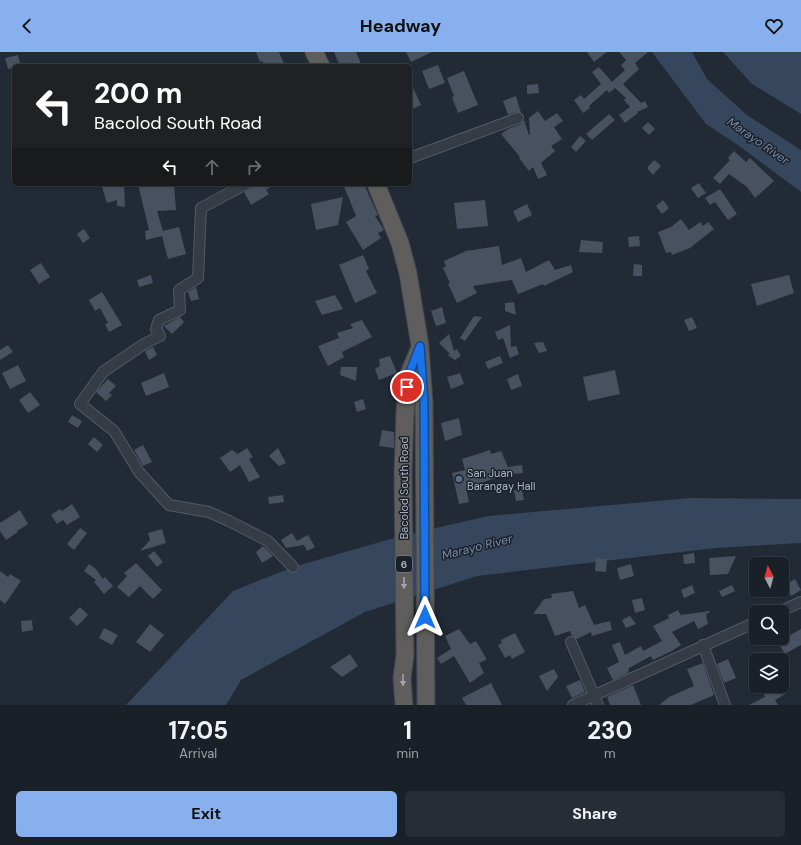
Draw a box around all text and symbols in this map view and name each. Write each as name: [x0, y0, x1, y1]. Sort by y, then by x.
text: Headway: [360, 14, 441, 38]
icon: back: [16, 15, 38, 37]
icon: heart: [763, 15, 785, 37]
text: 200 m: [94, 75, 182, 112]
icon: left: [28, 80, 80, 132]
text: Bacolod South Road: [94, 111, 262, 135]
water label: Marayo River: [724, 114, 793, 169]
icon: left: [159, 156, 181, 178]
icon: ahead: [201, 156, 223, 178]
icon: right: [243, 156, 265, 178]
pin: [390, 370, 424, 404]
icon: arrive: [396, 376, 418, 398]
street label: Bacolod South Road: [397, 437, 411, 539]
place label: San Juan Barangay Hall: [467, 466, 535, 493]
marker: San Juan Barangay Hall: [454, 474, 464, 484]
water label: Marayo River: [440, 530, 514, 563]
road number: 6: [396, 556, 412, 572]
north arrow: [749, 557, 789, 597]
map controls: [749, 557, 789, 693]
one-way arrow: [401, 577, 407, 590]
position arrow: [404, 596, 446, 638]
button: search: [749, 605, 789, 645]
button: layers: [749, 653, 789, 693]
one-way arrow: [400, 674, 406, 687]
text: 17:05: [169, 715, 228, 746]
text: 1: [403, 715, 412, 746]
text: 230: [587, 715, 632, 746]
text: Arrival: [179, 745, 217, 762]
text: min: [397, 745, 419, 762]
text: m: [604, 745, 616, 762]
button: Exit: [16, 791, 397, 837]
button: Share: [405, 791, 785, 837]

